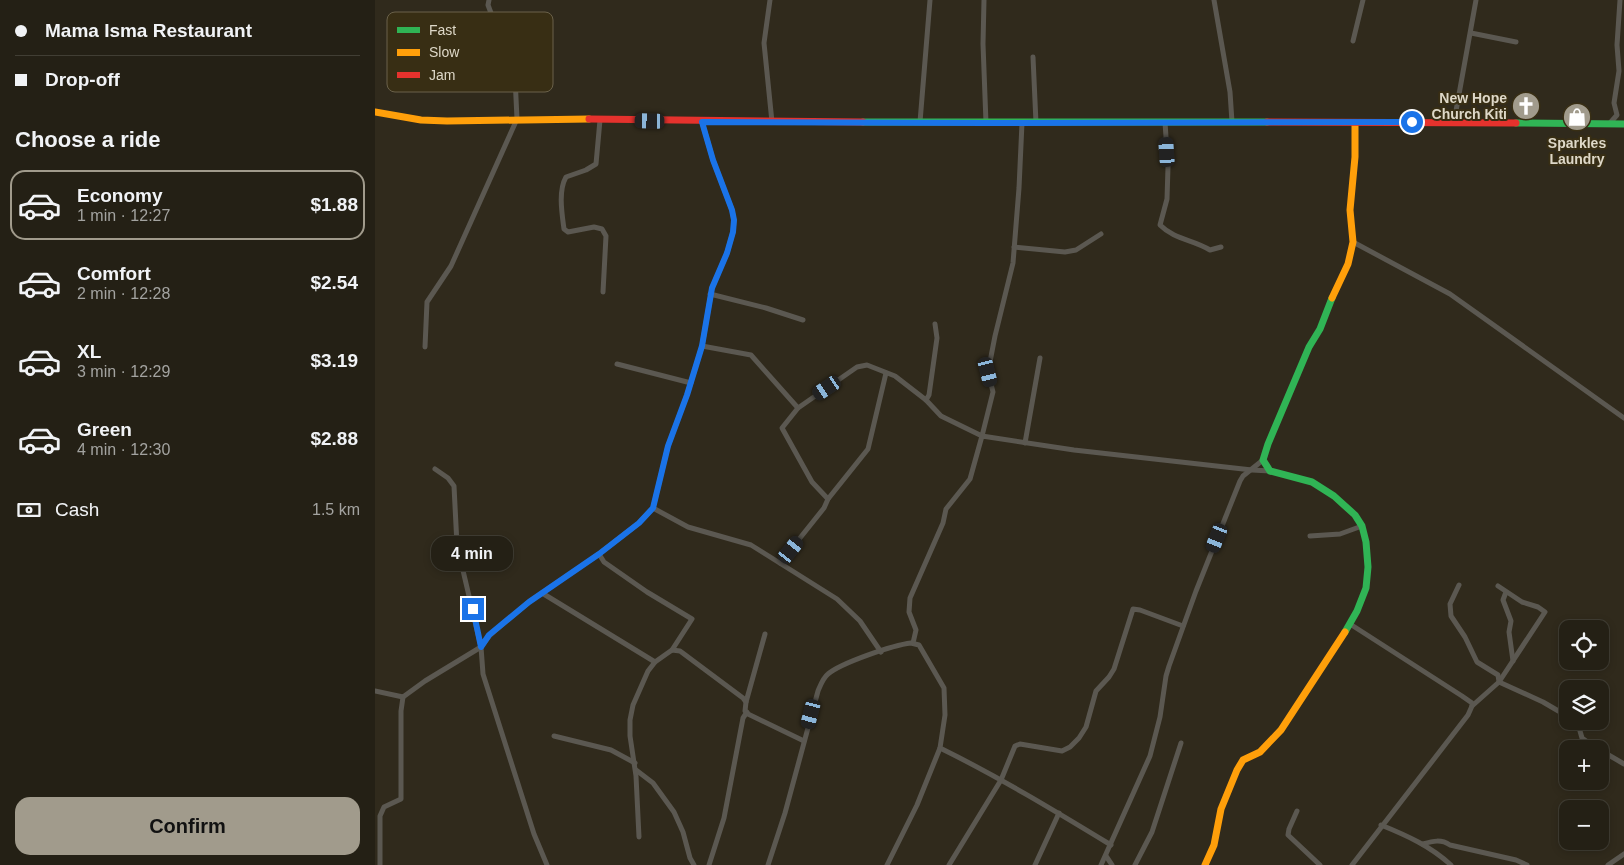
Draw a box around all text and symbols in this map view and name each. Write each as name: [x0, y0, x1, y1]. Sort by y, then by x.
legend: [387, 12, 553, 92]
text: Mama Isma Restaurant: [45, 20, 252, 41]
text: Fast: [429, 22, 456, 38]
text: Slow: [429, 44, 460, 60]
text: Jam: [429, 67, 455, 83]
text: Drop-off: [45, 69, 120, 90]
place label: New Hope Church Kiti: [1432, 90, 1507, 122]
church icon: New Hope Church Kiti: [1511, 91, 1541, 121]
shop icon: Sparkles Laundry: [1562, 102, 1592, 132]
route start: [1401, 111, 1423, 133]
car: [634, 113, 665, 129]
text: Choose a ride: [15, 127, 160, 152]
place label: Sparkles Laundry: [1548, 135, 1606, 167]
car: [1158, 137, 1175, 167]
icon: car: [17, 183, 62, 228]
text: Economy: [77, 185, 163, 206]
text: $1.88: [310, 194, 358, 215]
text: 1 min · 12:27: [77, 207, 170, 224]
icon: car: [17, 261, 62, 306]
text: Comfort: [77, 263, 151, 284]
text: $2.54: [310, 272, 358, 293]
text: 2 min · 12:28: [77, 285, 170, 302]
icon: car: [17, 339, 62, 384]
text: XL: [77, 341, 101, 362]
text: $3.19: [310, 350, 358, 371]
car: [977, 356, 998, 388]
text: 3 min · 12:29: [77, 363, 170, 380]
car: [810, 373, 843, 403]
icon: car: [17, 417, 62, 462]
text: Green: [77, 419, 132, 440]
text: $2.88: [310, 428, 358, 449]
text: 4 min · 12:30: [77, 441, 170, 458]
icon: cash: [15, 496, 43, 524]
text: Cash: [55, 499, 99, 520]
text: 1.5 km: [312, 501, 360, 518]
car: [1204, 521, 1229, 555]
car: [775, 534, 806, 566]
callout: 4 min: [432, 536, 514, 572]
text: 4 min: [451, 545, 493, 562]
route end: [462, 598, 484, 620]
map controls: [1559, 620, 1609, 850]
button: locate: [1559, 620, 1609, 670]
button: layers: [1559, 680, 1609, 730]
car: [799, 698, 822, 730]
button: +: [1559, 740, 1609, 790]
button: Confirm: [15, 797, 360, 855]
button: −: [1559, 800, 1609, 850]

